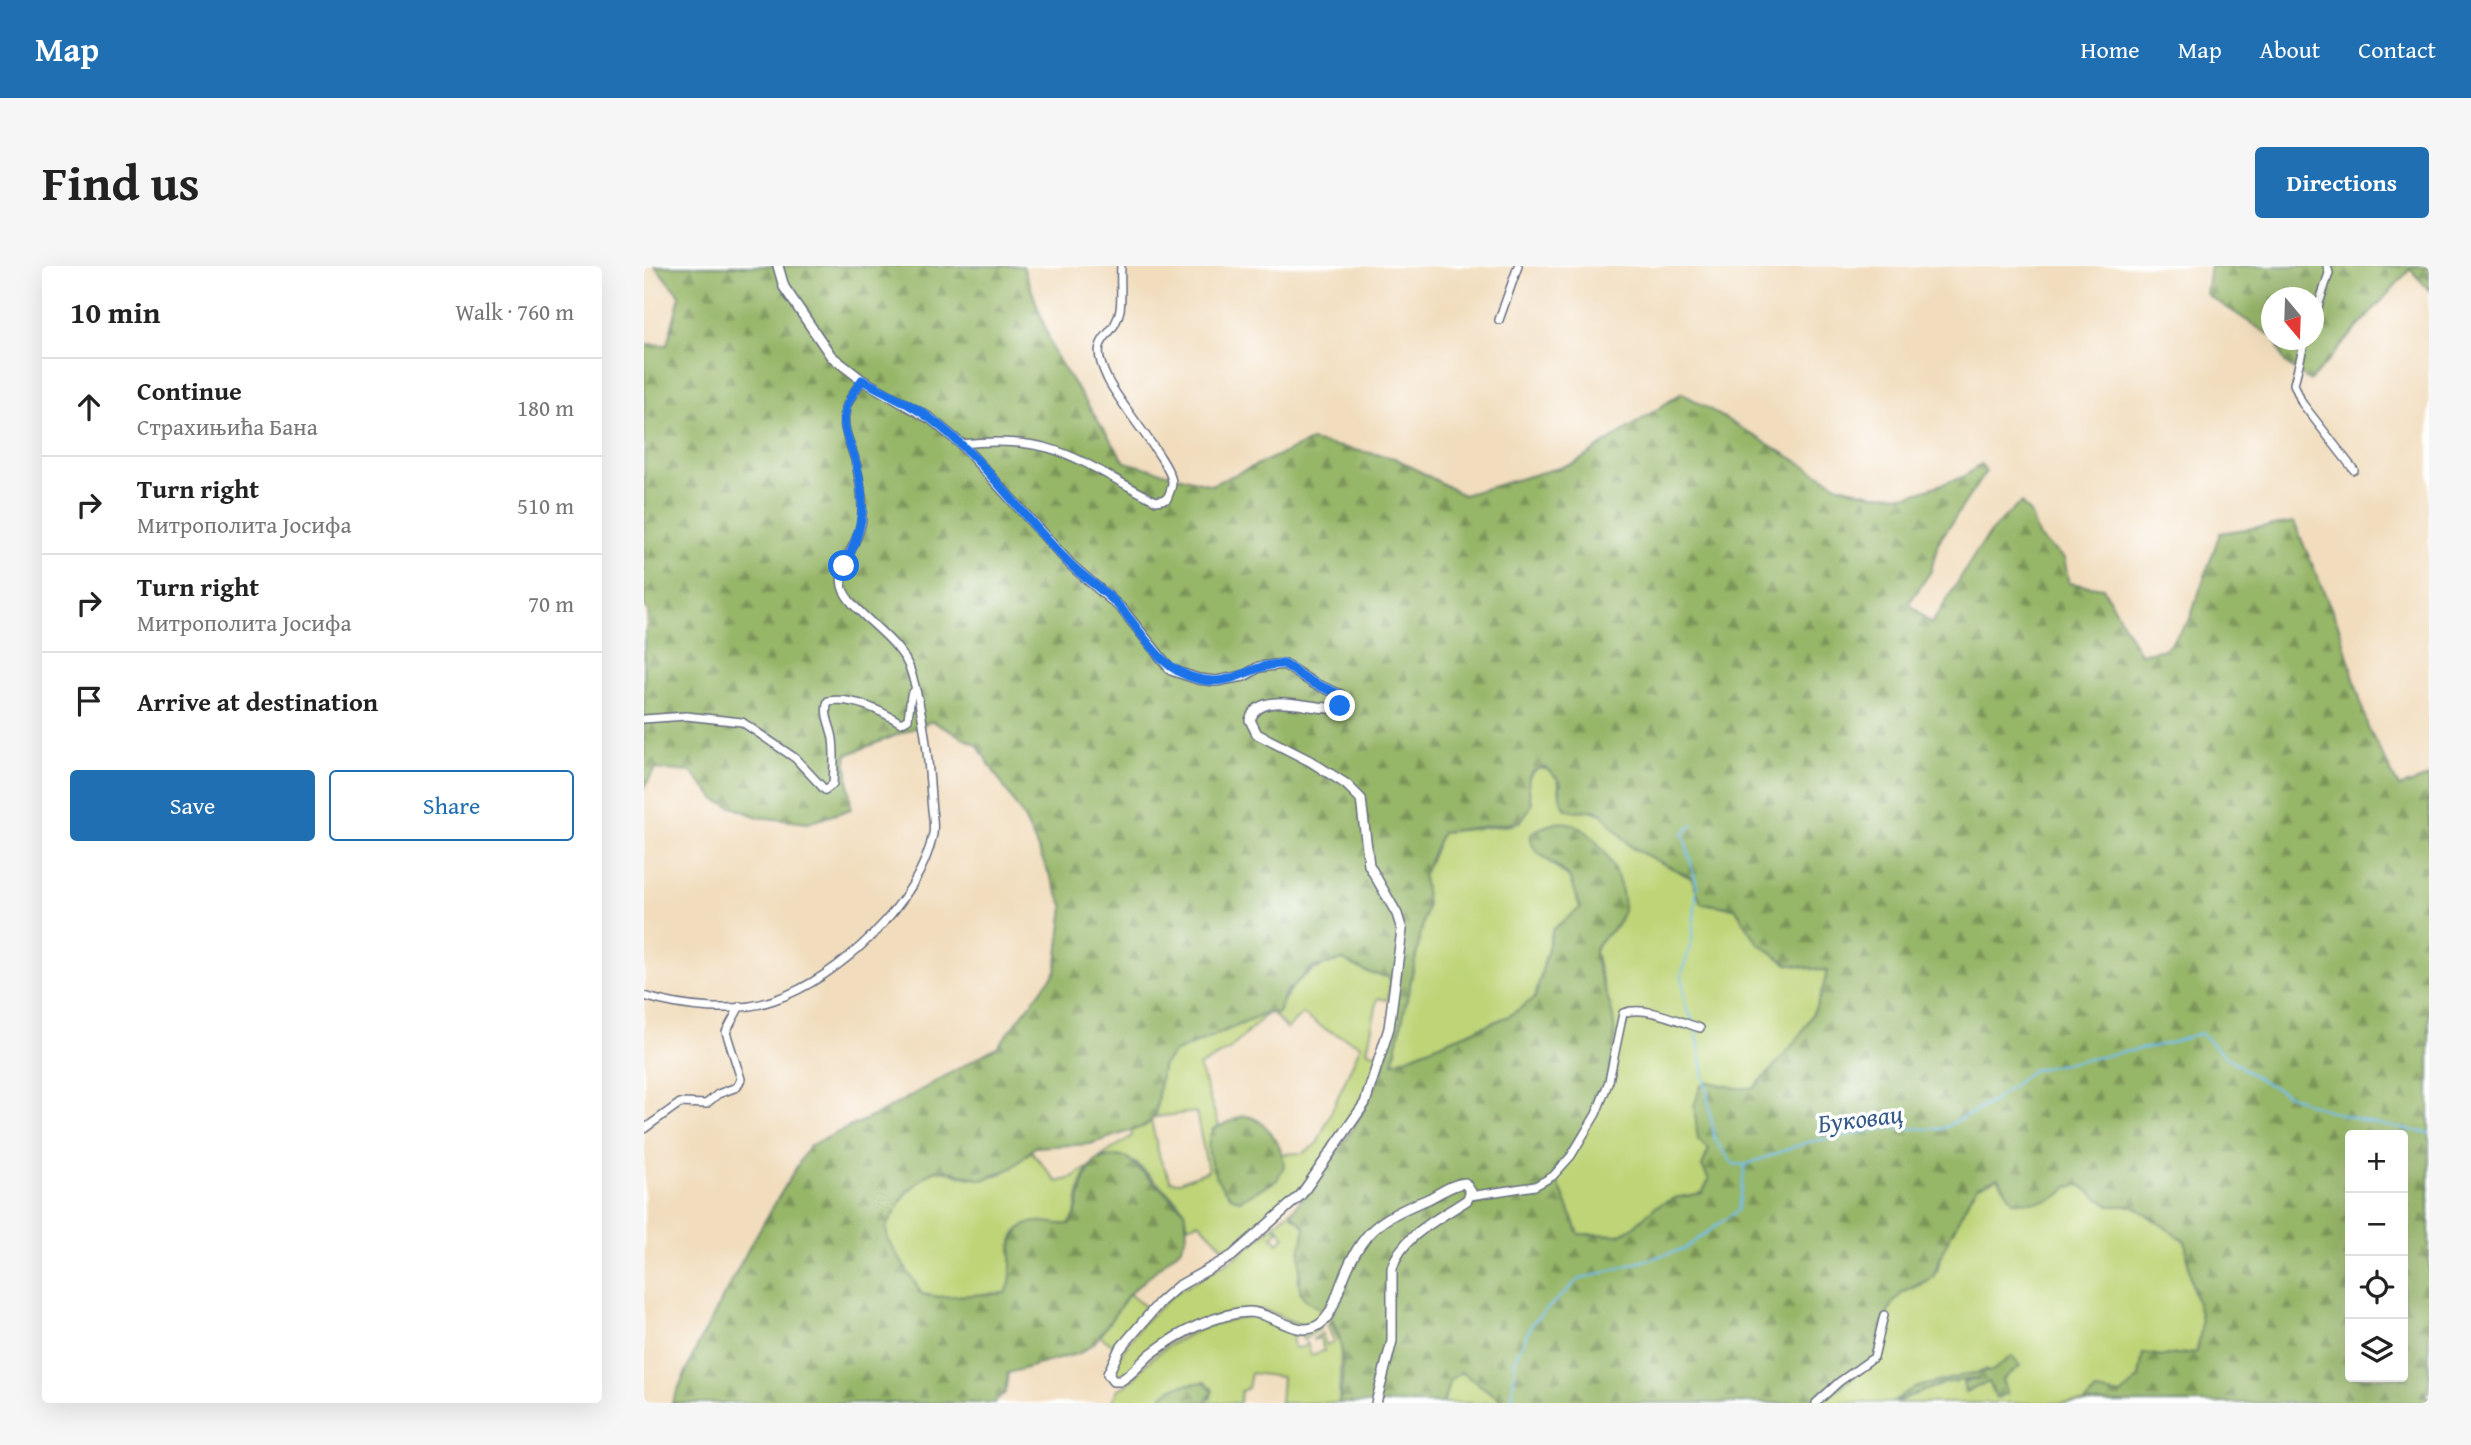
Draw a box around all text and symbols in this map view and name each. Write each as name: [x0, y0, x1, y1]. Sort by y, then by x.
text: Map: [35, 25, 99, 73]
text: Home: [2081, 32, 2140, 67]
text: Map: [2178, 32, 2222, 67]
text: About: [2260, 32, 2320, 67]
text: Contact: [2358, 32, 2436, 67]
text: Find us: [42, 146, 200, 218]
button: Directions: [2255, 147, 2429, 218]
north arrow: [2261, 287, 2324, 350]
text: 10 min: [70, 290, 160, 334]
text: Walk · 760 m: [455, 295, 574, 328]
text: Continue: [137, 371, 242, 410]
icon: ahead: [70, 388, 108, 426]
text: 180 m: [517, 391, 574, 424]
text: Страхињића Бана: [137, 410, 318, 443]
text: Turn right: [137, 469, 259, 508]
icon: right: [70, 486, 108, 524]
text: 510 m: [517, 489, 574, 522]
text: Митрополита Јосифа: [137, 508, 351, 541]
route start: [828, 550, 859, 581]
text: Turn right: [137, 567, 259, 606]
icon: right: [70, 584, 108, 622]
text: 70 m: [528, 587, 574, 620]
text: Митрополита Јосифа: [137, 606, 351, 639]
icon: arrive: [70, 682, 108, 720]
text: Arrive at destination: [137, 682, 378, 721]
route end: [1324, 690, 1355, 721]
button: Save: [70, 770, 315, 841]
button: Share: [329, 770, 574, 841]
water label: Буковац: [1815, 1093, 1905, 1143]
map controls: [2345, 1130, 2408, 1382]
button: +: [2345, 1130, 2408, 1193]
button: −: [2345, 1193, 2408, 1256]
button: locate: [2345, 1256, 2408, 1319]
button: layers: [2345, 1319, 2408, 1382]

